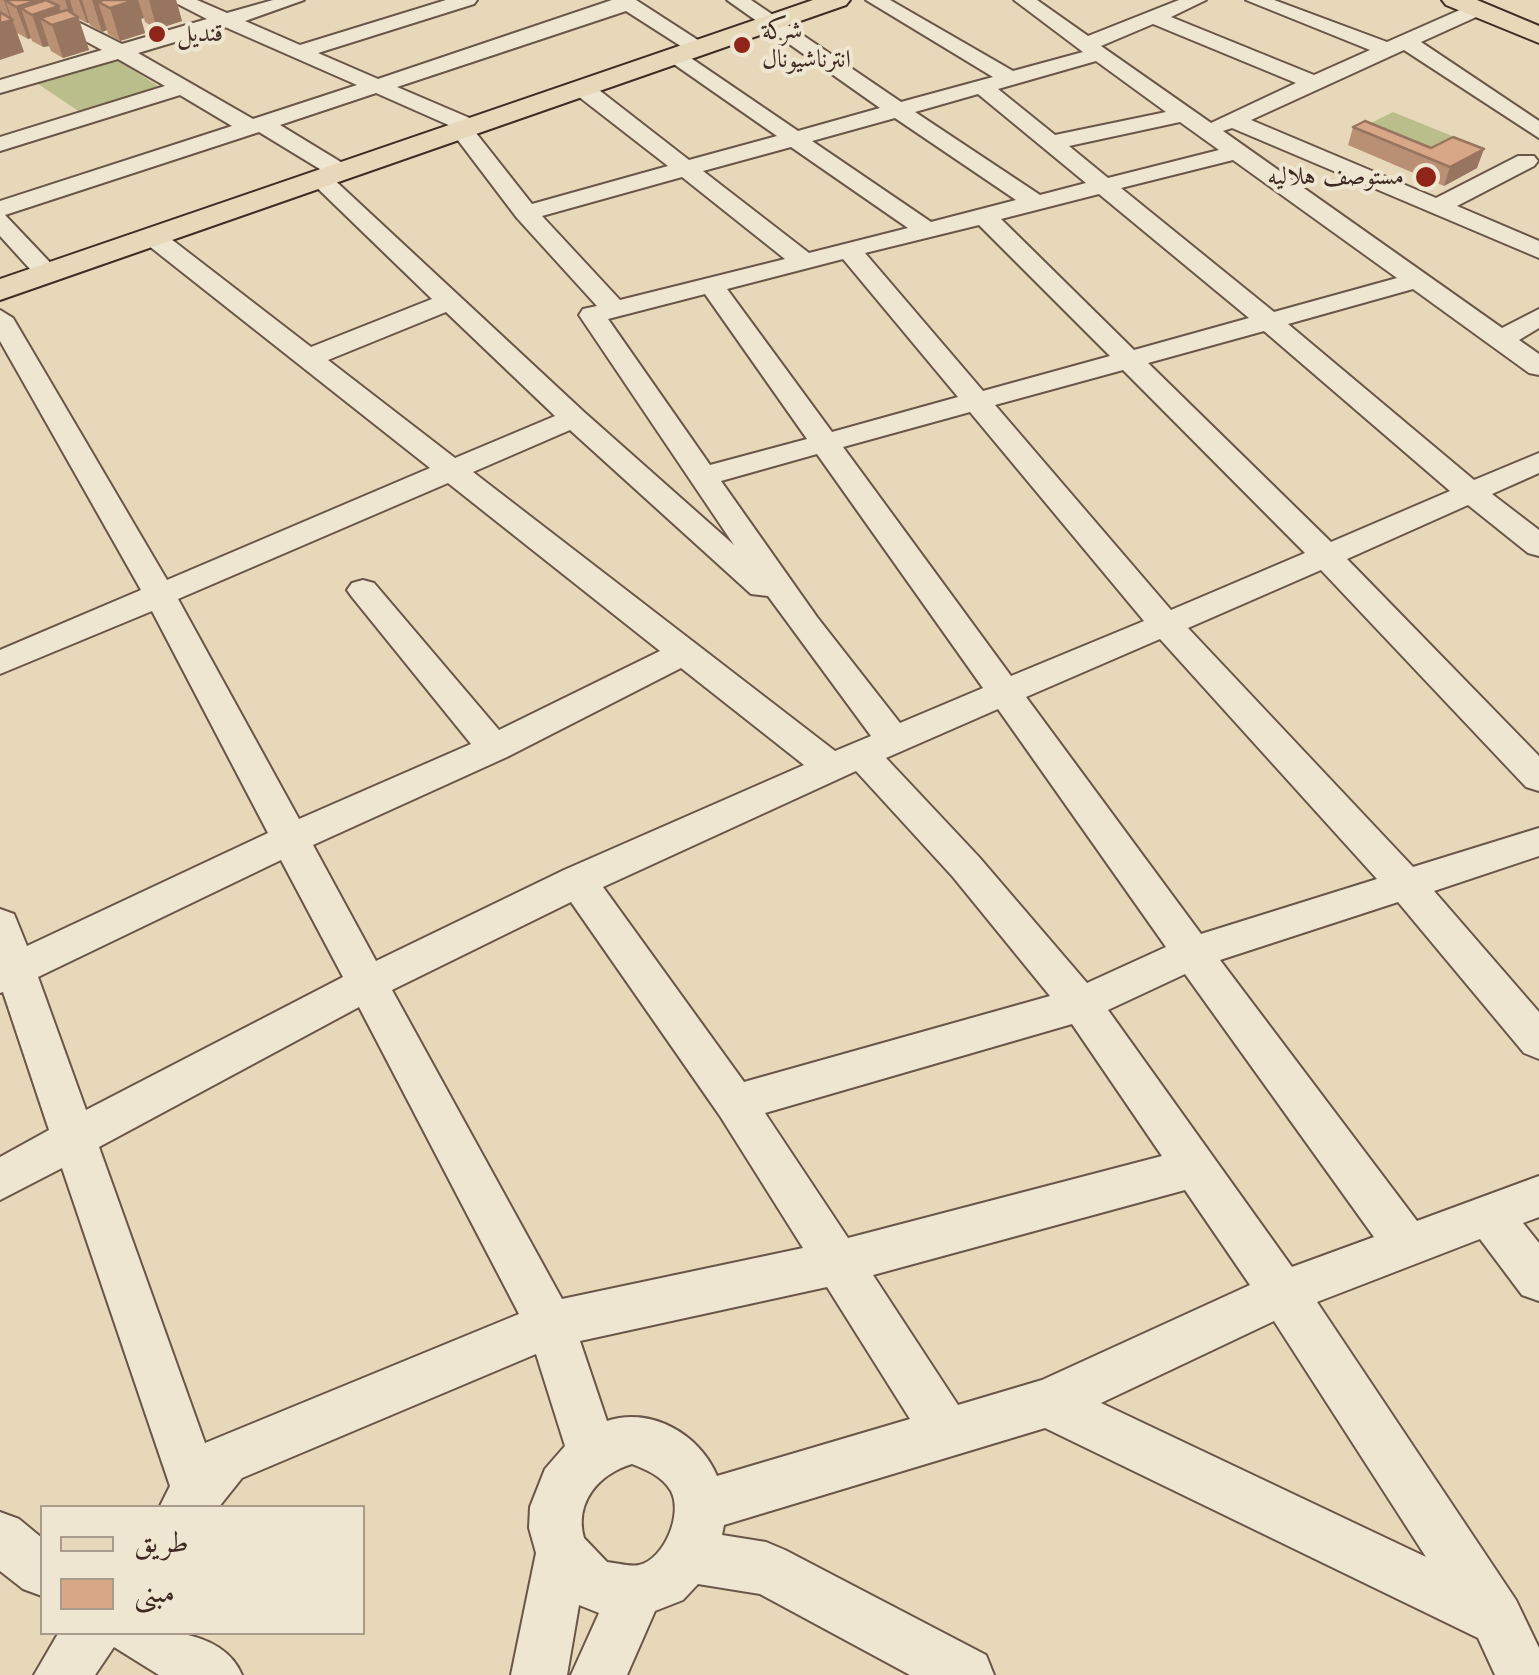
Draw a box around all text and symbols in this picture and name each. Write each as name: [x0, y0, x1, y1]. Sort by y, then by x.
place label: شركة انترناشيونال: [762, 16, 851, 75]
place label: قنديل: [177, 19, 223, 49]
marker: قنديل: [146, 23, 168, 45]
marker: شركة انترناشيونال: [731, 34, 753, 56]
place label: مستوصف هلاليه: [1267, 162, 1404, 192]
marker: مستوصف هلاليه: [1413, 164, 1439, 190]
legend: [40, 1505, 365, 1635]
text: طريق: [134, 1529, 189, 1559]
text: مبنى: [134, 1579, 175, 1609]

